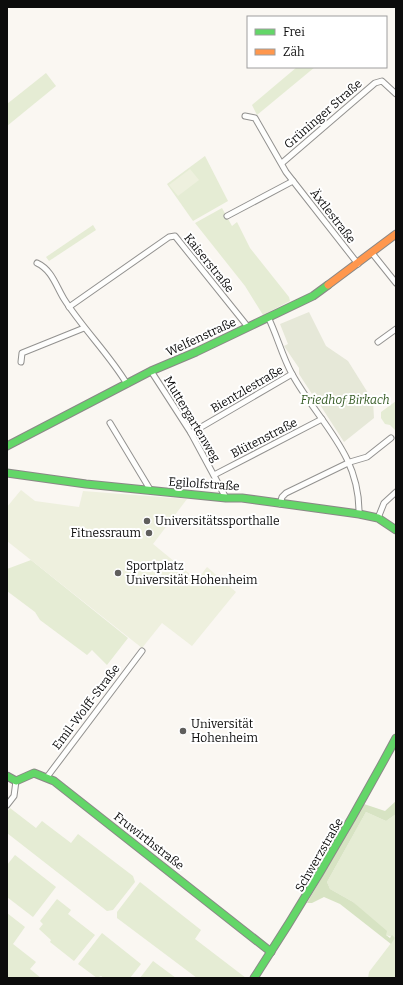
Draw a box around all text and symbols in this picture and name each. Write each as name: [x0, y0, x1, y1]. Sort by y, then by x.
legend: [247, 16, 387, 68]
text: Frei: [283, 25, 305, 39]
text: Zäh: [283, 45, 305, 59]
street label: Grüninger Straße: [281, 76, 365, 152]
street label: Äxtlestraße: [307, 185, 359, 246]
street label: Kaiserstraße: [181, 231, 237, 295]
street label: Welfenstraße: [164, 315, 238, 359]
street label: Bientzlestraße: [208, 363, 286, 415]
street label: Muttergartenweg: [161, 374, 223, 465]
park label: Friedhof Birkach: [300, 393, 390, 407]
street label: Blütenstraße: [228, 415, 300, 461]
street label: Egilolfstraße: [168, 475, 240, 493]
place label: Universitätssporthalle: [155, 514, 280, 528]
marker: Universitätssporthalle: [142, 516, 152, 526]
place label: Fitnessraum: [71, 526, 142, 540]
marker: Fitnessraum: [144, 528, 154, 538]
place label: Sportplatz Universität Hohenheim: [126, 559, 258, 587]
marker: Sportplatz Universität Hohenheim: [113, 568, 123, 578]
street label: Emil-Wolff-Straße: [49, 662, 123, 752]
place label: Universität Hohenheim: [191, 717, 258, 745]
marker: Universität Hohenheim: [178, 726, 188, 736]
street label: Fruwirthstraße: [111, 809, 187, 873]
street label: Schwerzstraße: [292, 816, 346, 894]

